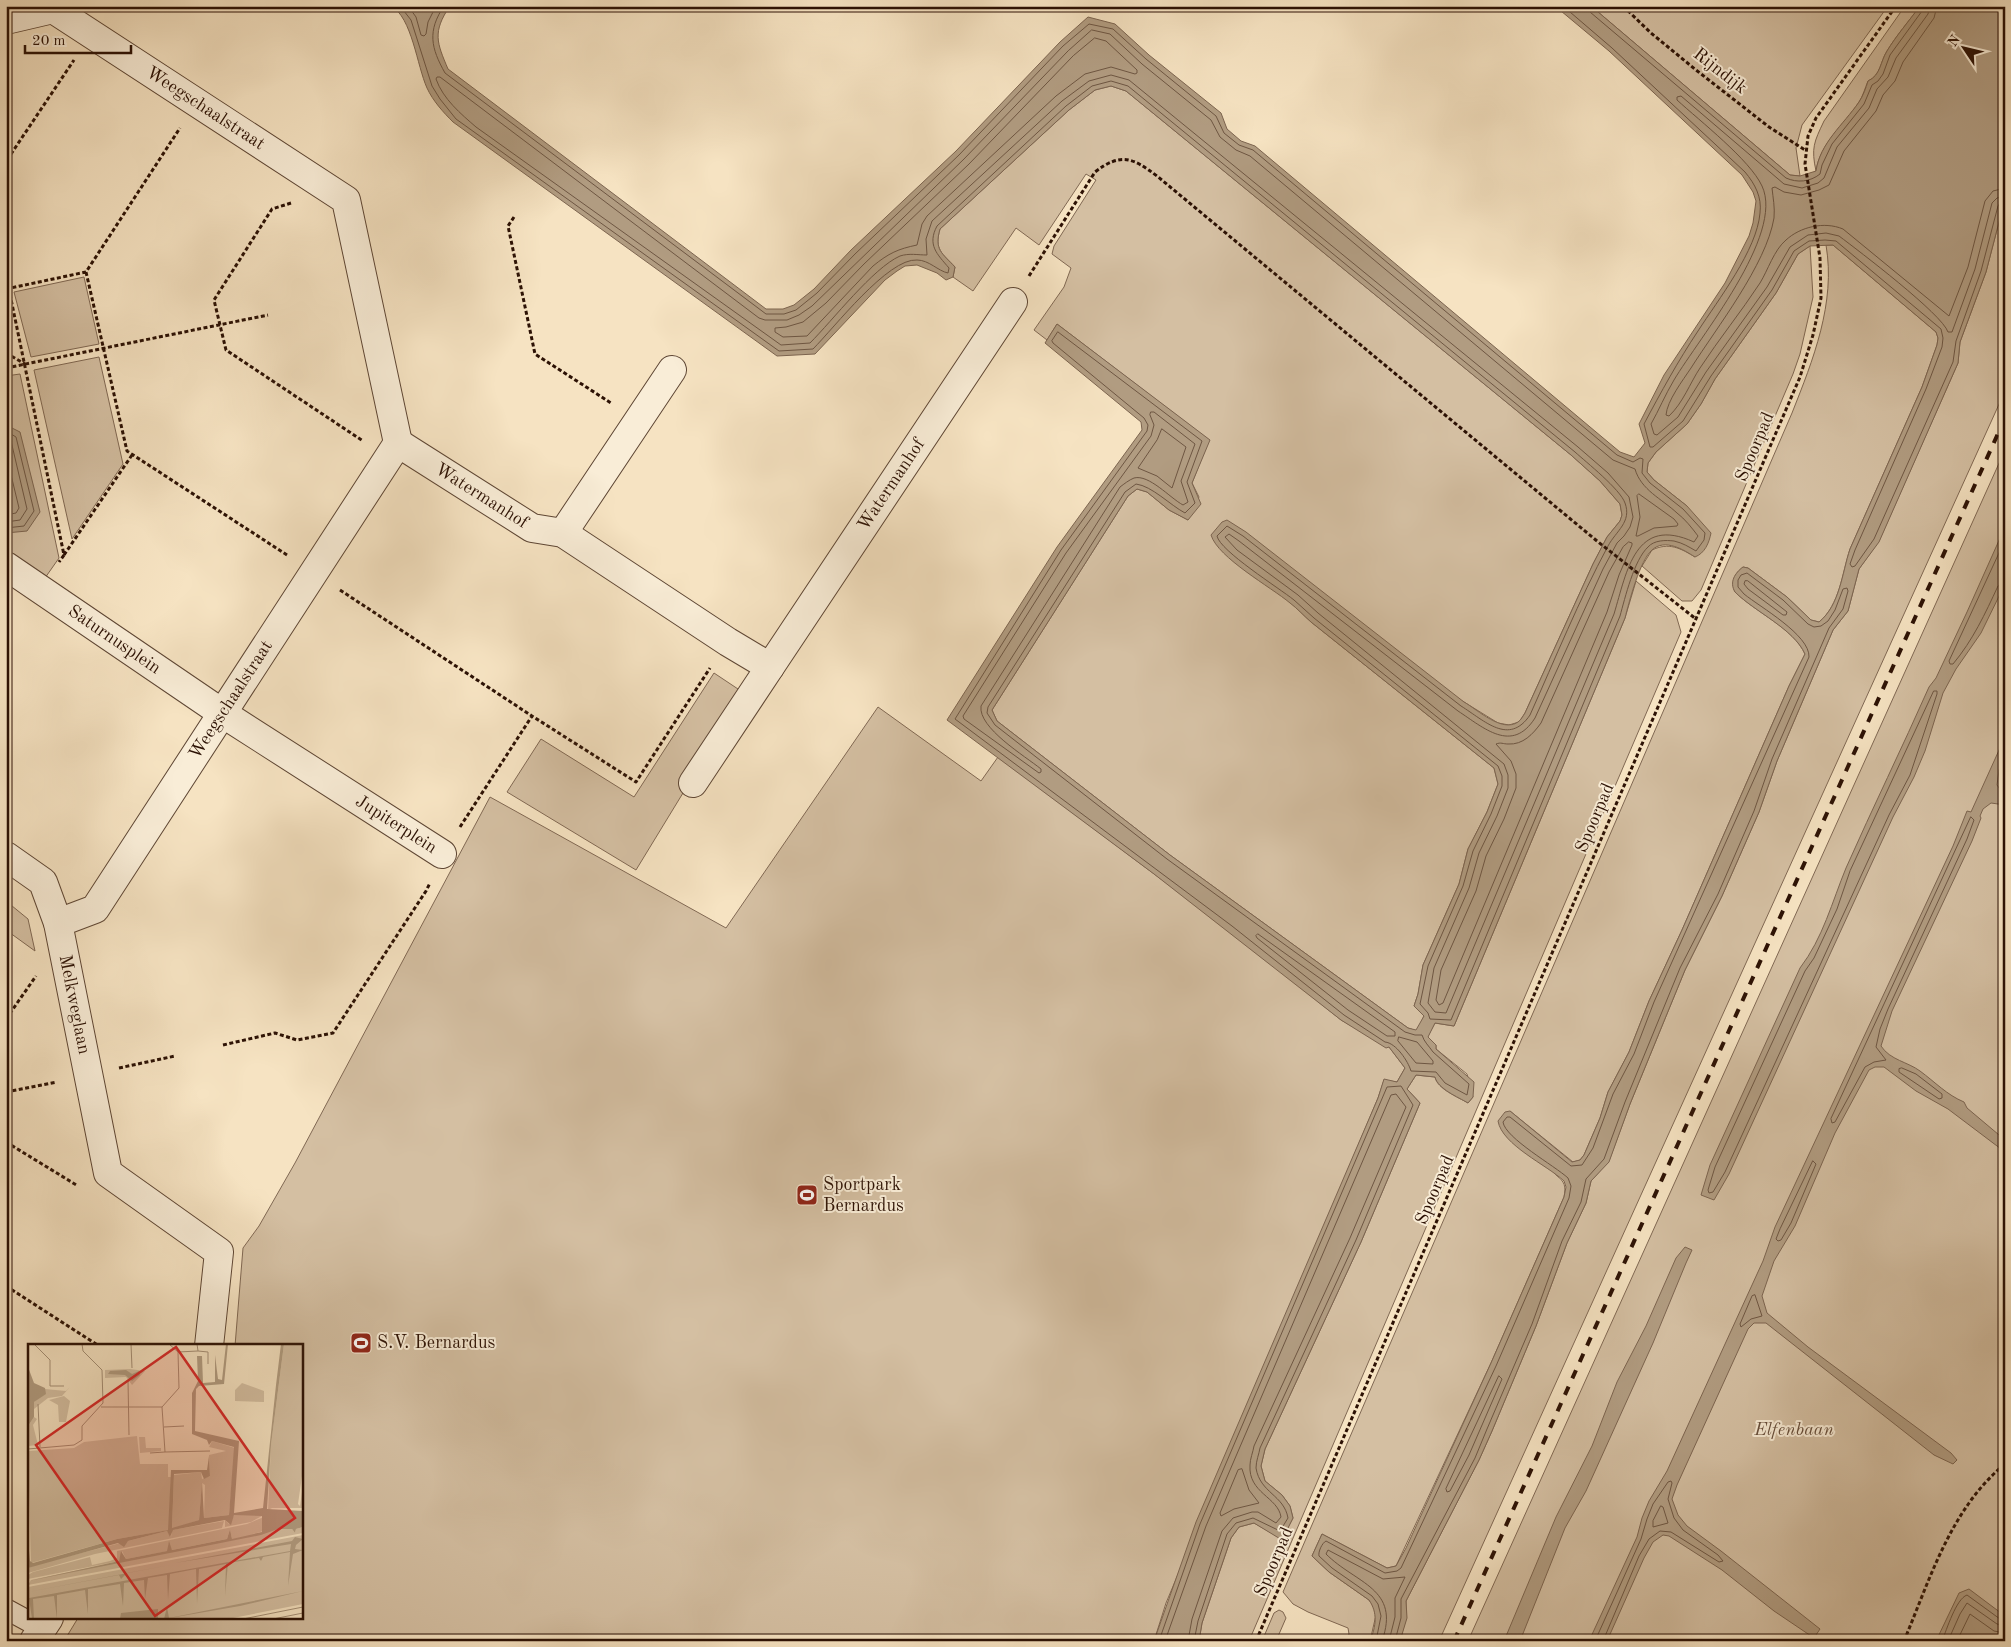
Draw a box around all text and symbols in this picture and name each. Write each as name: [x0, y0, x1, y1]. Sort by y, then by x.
scale bar: [25, 22, 131, 54]
north arrow: [1938, 22, 1988, 72]
text: N: [1945, 32, 1963, 50]
text: 20 m: [32, 34, 66, 49]
street label: Rijndijk: [1690, 45, 1750, 97]
street label: Weegschaalstraat: [143, 63, 268, 153]
street label: Spoorpad: [1732, 410, 1778, 484]
street label: Watermanhof: [855, 434, 929, 534]
street label: Watermanhof: [432, 460, 532, 533]
street label: Saturnusplein: [65, 602, 164, 678]
street label: Weegschaalstraat: [186, 637, 276, 763]
street label: Spoorpad: [1572, 781, 1618, 855]
street label: Jupiterplein: [352, 792, 440, 857]
street label: Melkweglaan: [56, 953, 93, 1056]
street label: Spoorpad: [1412, 1153, 1458, 1227]
place label: Sportpark Bernardus: [823, 1176, 904, 1215]
sports icon: Sportpark Bernardus: [795, 1183, 819, 1207]
sports icon: S.V. Bernardus: [349, 1331, 373, 1355]
place label: S.V. Bernardus: [377, 1334, 496, 1352]
inset map: [28, 1344, 302, 1620]
park label: Elfenbaan: [1753, 1421, 1834, 1439]
street label: Spoorpad: [1251, 1525, 1297, 1599]

